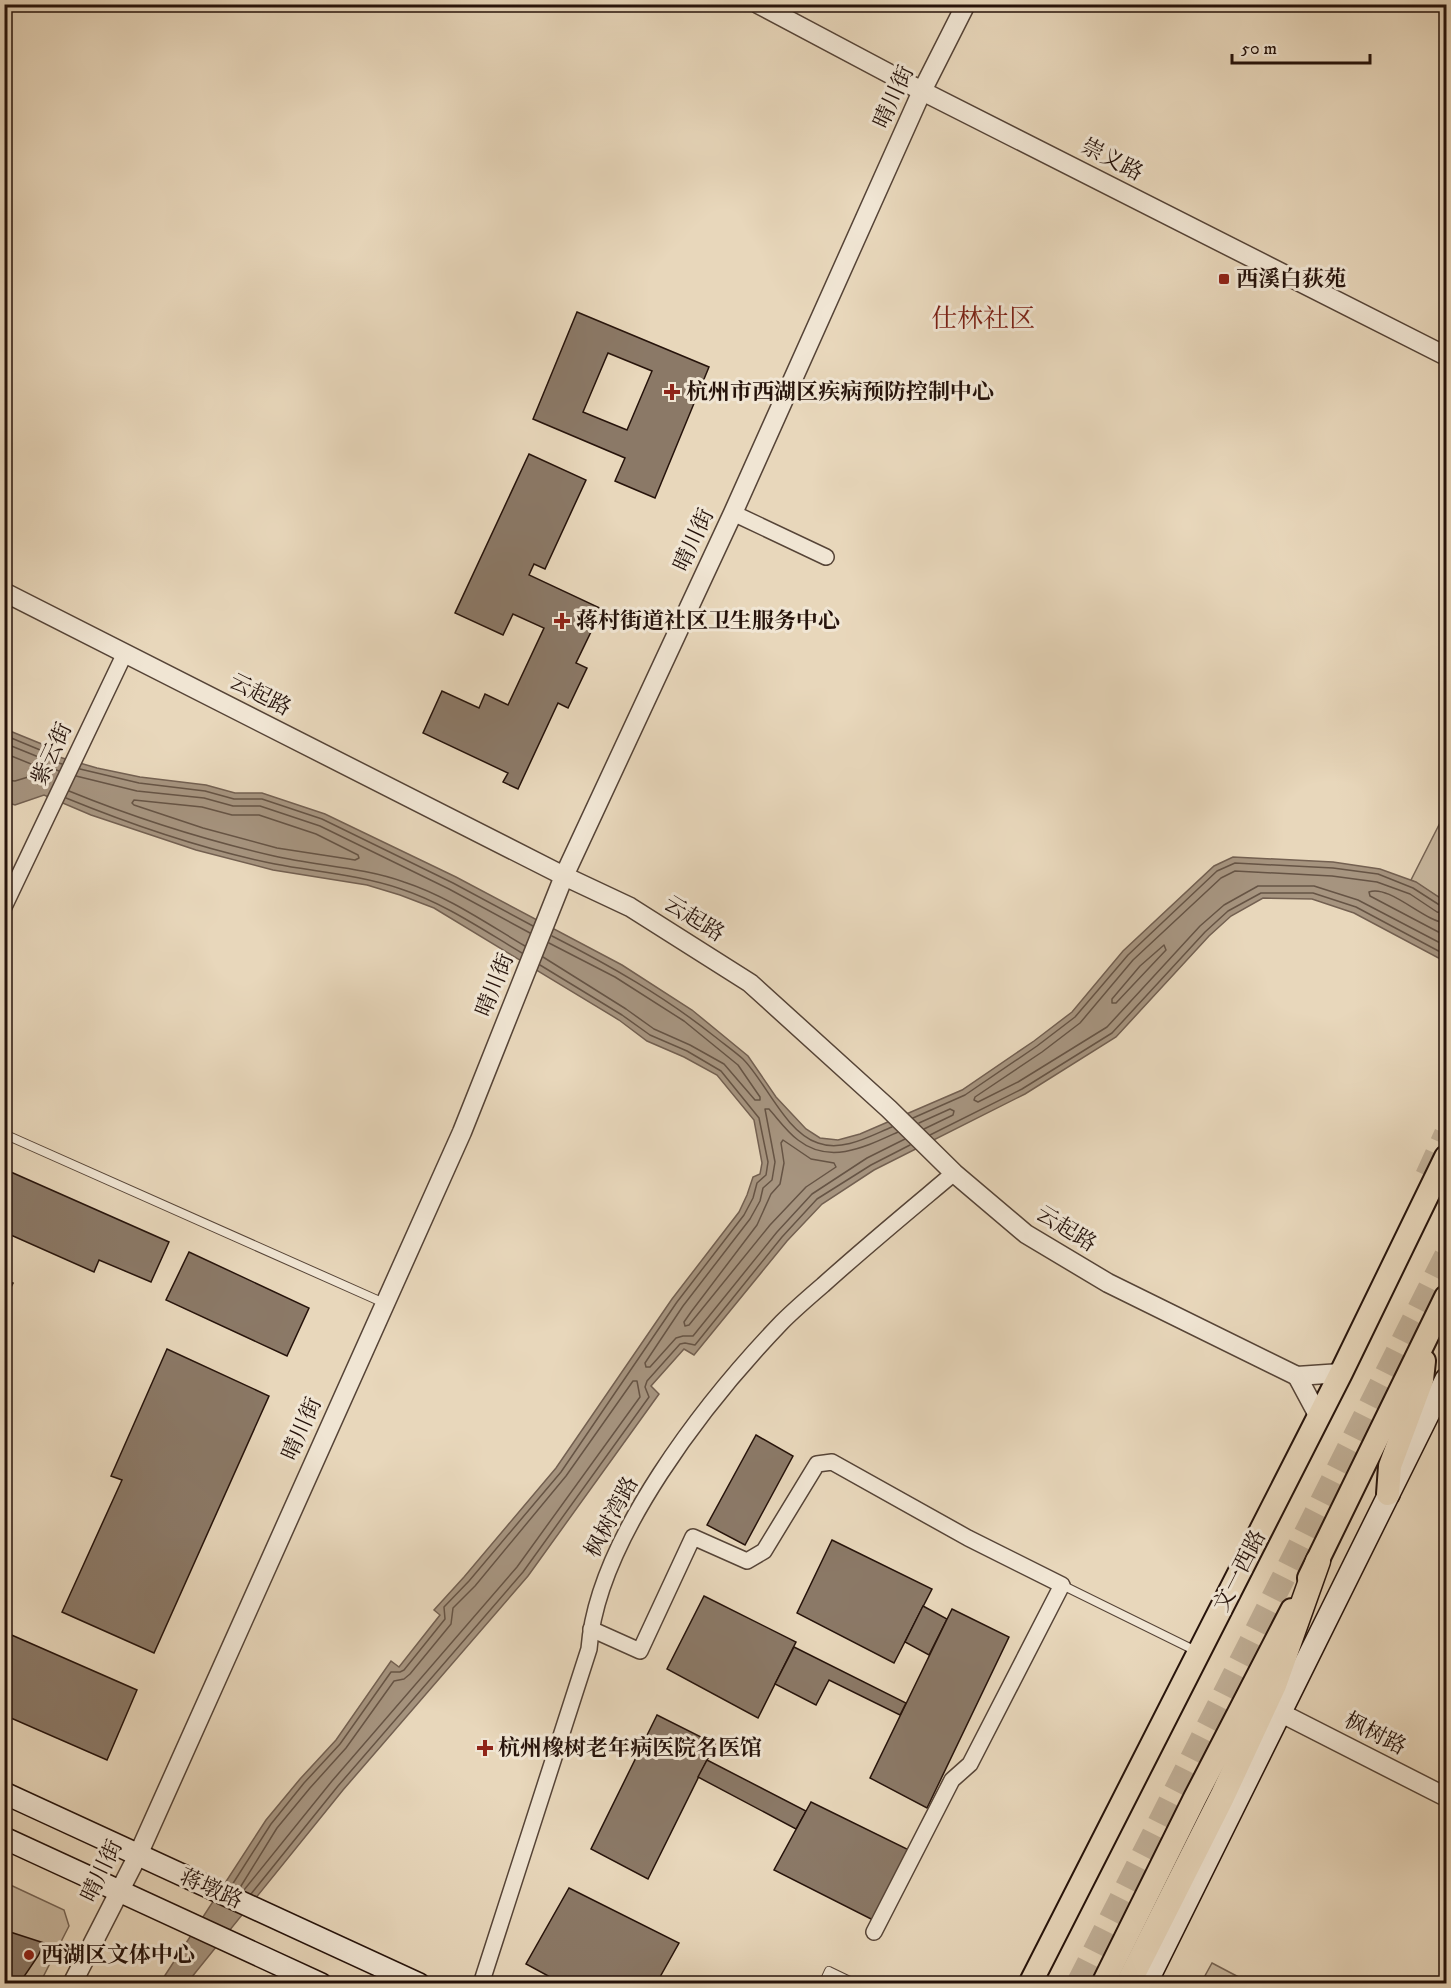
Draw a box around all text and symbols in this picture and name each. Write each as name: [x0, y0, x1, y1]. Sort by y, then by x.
scale bar: [1232, 27, 1370, 65]
text: 50 m: [1241, 38, 1277, 60]
street label: 晴川街: [868, 61, 920, 133]
street label: 崇义路: [1076, 133, 1148, 187]
place label: 西溪白荻苑: [1236, 266, 1346, 293]
marker: 西溪白荻苑: [1217, 272, 1231, 286]
district label: 仕林社区: [931, 303, 1035, 336]
place label: 杭州市西湖区疾病预防控制中心: [686, 379, 994, 406]
marker: 杭州市西湖区疾病预防控制中心: [663, 383, 681, 401]
street label: 晴川街: [668, 504, 720, 576]
place label: 蒋村街道社区卫生服务中心: [576, 608, 840, 635]
marker: 蒋村街道社区卫生服务中心: [553, 612, 571, 630]
street label: 云起路: [224, 668, 296, 722]
street label: 紫云街: [26, 718, 78, 790]
street label: 云起路: [659, 890, 729, 948]
street label: 晴川街: [470, 949, 520, 1021]
street label: 云起路: [1031, 1200, 1101, 1258]
street label: 晴川街: [276, 1393, 328, 1465]
street label: 枫树湾路: [579, 1472, 645, 1562]
street label: 文一西路: [1208, 1526, 1272, 1616]
street label: 枫树路: [1339, 1707, 1411, 1761]
place label: 杭州橡树老年病医院名医馆: [498, 1735, 762, 1762]
marker: 杭州橡树老年病医院名医馆: [476, 1739, 494, 1757]
street label: 晴川街: [75, 1835, 129, 1907]
street label: 蒋墩路: [175, 1863, 247, 1915]
place label: 西湖区文体中心: [41, 1942, 195, 1969]
marker: 西湖区文体中心: [22, 1948, 36, 1962]

